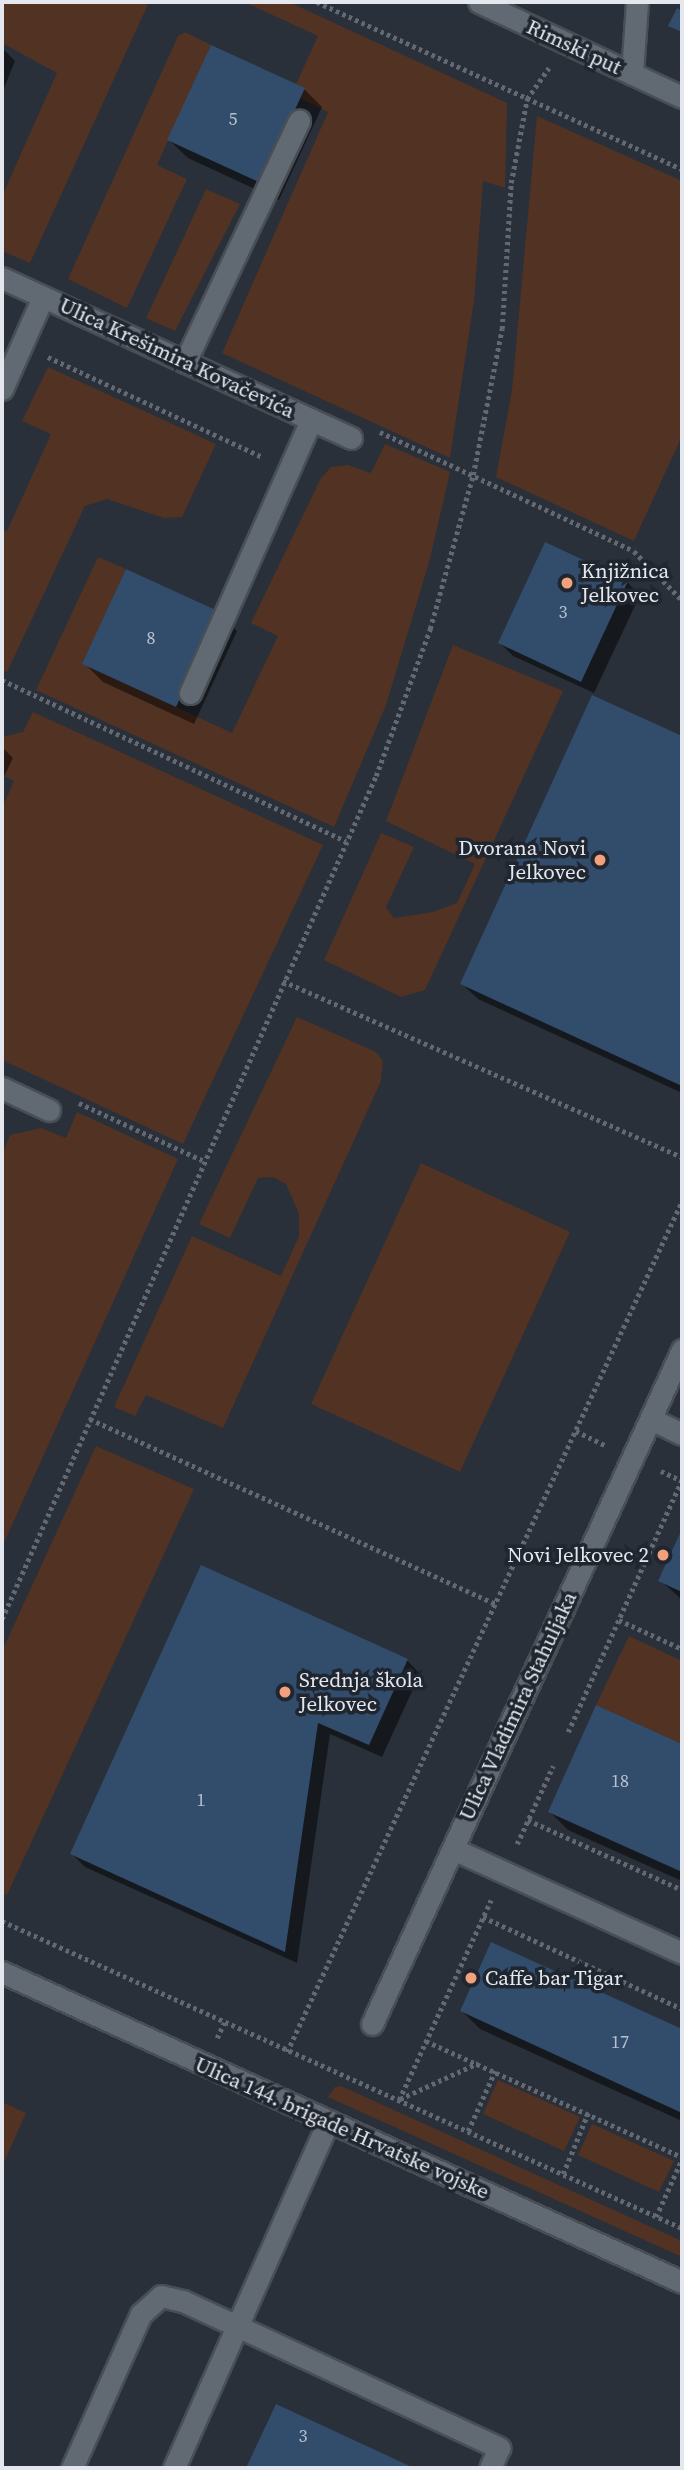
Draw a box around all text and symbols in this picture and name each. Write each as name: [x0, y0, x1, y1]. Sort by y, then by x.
street label: Rimski put: [523, 14, 625, 80]
house number: 5: [229, 108, 237, 130]
street label: Ulica Krešimira Kovačevića: [55, 292, 299, 424]
place label: Knjižnica Jelkovec: [581, 558, 669, 608]
marker: Knjižnica Jelkovec: [559, 575, 575, 591]
house number: 3: [559, 601, 567, 623]
house number: 8: [147, 627, 155, 649]
place label: Dvorana Novi Jelkovec: [458, 835, 586, 885]
marker: Dvorana Novi Jelkovec: [592, 852, 608, 868]
place label: Novi Jelkovec 2: [507, 1542, 649, 1568]
marker: Novi Jelkovec 2: [655, 1547, 671, 1563]
street label: Ulica Vladimira Stahuljaka: [454, 1587, 582, 1825]
place label: Srednja škola Jelkovec: [299, 1667, 423, 1717]
marker: Srednja škola Jelkovec: [277, 1684, 293, 1700]
house number: 18: [611, 1770, 629, 1792]
house number: 1: [197, 1789, 205, 1811]
place label: Caffe bar Tigar: [485, 1965, 623, 1991]
marker: Caffe bar Tigar: [463, 1970, 479, 1986]
house number: 17: [611, 2031, 629, 2053]
street label: Ulica 144. brigade Hrvatske vojske: [191, 2052, 493, 2204]
house number: 3: [299, 2425, 307, 2447]

